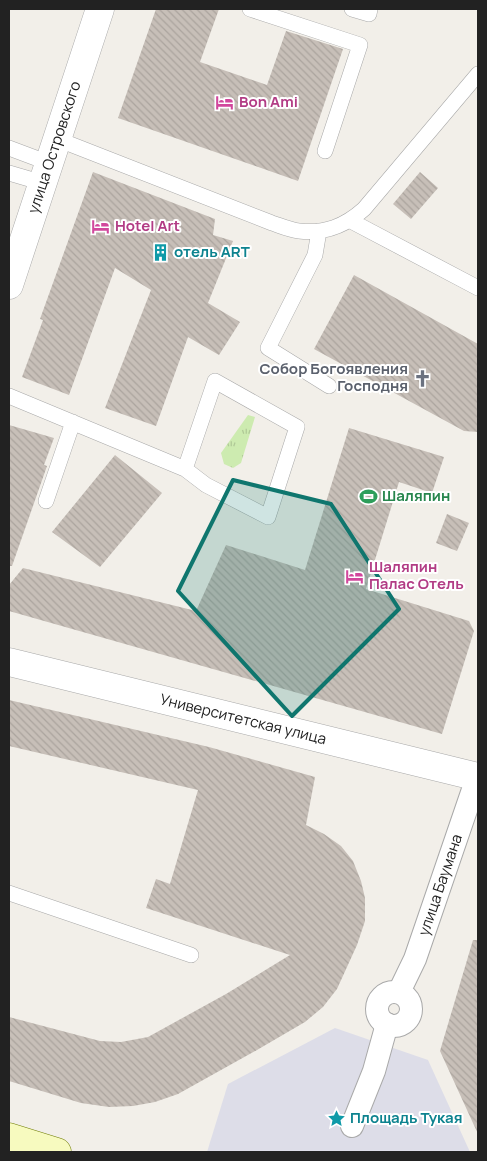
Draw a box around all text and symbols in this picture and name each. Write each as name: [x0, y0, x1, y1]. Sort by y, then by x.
street label: улица Островского: [22, 78, 86, 216]
place label: Bon Ami: [239, 91, 298, 112]
hotel icon: Bon Ami: [215, 92, 235, 112]
place label: Hotel Art: [115, 215, 180, 236]
hotel icon: Hotel Art: [91, 216, 111, 236]
place label: отель ART: [174, 241, 250, 262]
building icon: отель ART: [150, 242, 170, 262]
place label: Собор Богоявления Господня: [260, 358, 408, 396]
church icon: Собор Богоявления Господня: [412, 368, 432, 388]
place label: Шаляпин: [382, 485, 450, 506]
sports icon: Шаляпин: [358, 486, 378, 506]
place label: Шаляпин Палас Отель: [369, 556, 464, 594]
hotel icon: Шаляпин Палас Отель: [345, 566, 365, 586]
street label: Университетская улица: [158, 688, 329, 749]
street label: улица Баумана: [413, 831, 467, 938]
place label: Площадь Тукая: [350, 1107, 462, 1128]
place icon: Площадь Тукая: [326, 1108, 346, 1128]

